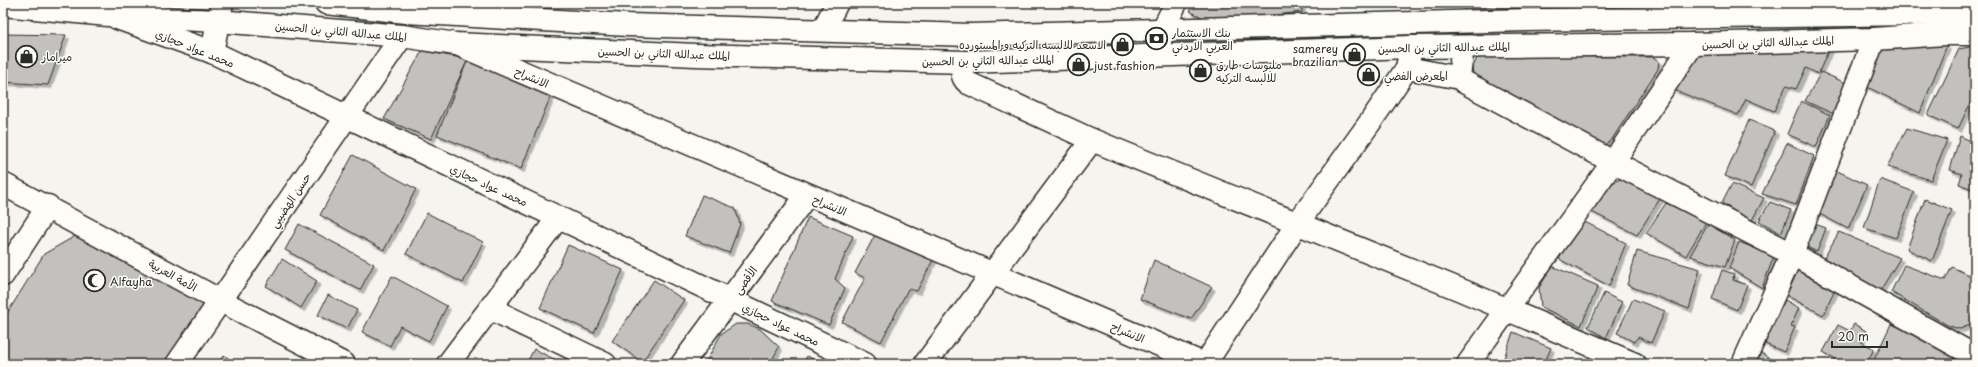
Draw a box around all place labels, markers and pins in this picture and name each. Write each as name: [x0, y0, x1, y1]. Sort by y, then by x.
place label: بنك الاستثمار العربي الاردني: [1171, 24, 1233, 57]
bank icon: بنك الاستثمار العربي الاردني: [1143, 25, 1169, 51]
shop icon: الاسعد للالبسه التركيه و المستورده: [1109, 31, 1135, 57]
place label: الاسعد للالبسه التركيه و المستورده: [959, 36, 1106, 53]
place label: samerey brazilian: [1292, 40, 1338, 70]
shop icon: samerey brazilian: [1341, 41, 1367, 67]
shop icon: ميرامار: [13, 43, 39, 69]
place label: ميرامار: [41, 48, 72, 65]
shop icon: just fashion: [1065, 52, 1091, 78]
place label: ملبوسات طارق للالبسه التركيه: [1216, 56, 1282, 86]
place label: just fashion: [1093, 57, 1155, 74]
shop icon: ملبوسات طارق للالبسه التركيه: [1188, 57, 1214, 83]
shop icon: المعرض الفضي: [1355, 62, 1381, 88]
place label: المعرض الفضي: [1384, 67, 1448, 87]
mosque icon: Alfayha: [81, 268, 107, 294]
place label: Alfayha: [110, 273, 152, 290]

